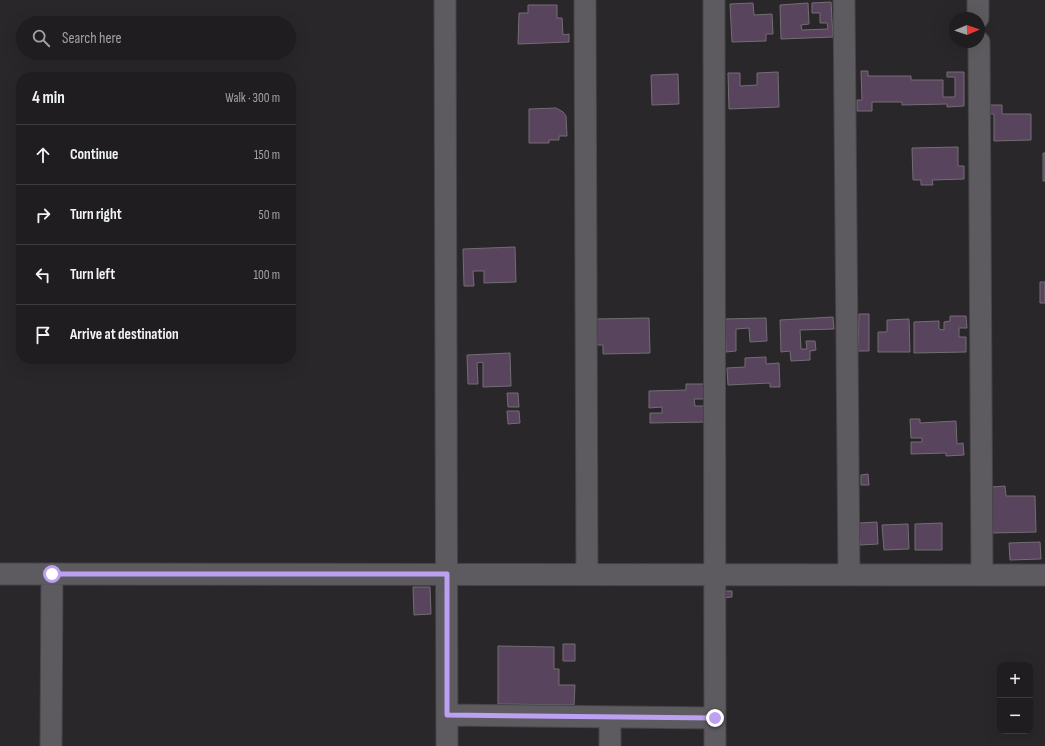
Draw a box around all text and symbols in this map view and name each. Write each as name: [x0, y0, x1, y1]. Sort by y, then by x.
north arrow: [949, 12, 985, 48]
search box: [16, 16, 296, 60]
icon: search: [30, 27, 52, 49]
text: Search here: [62, 29, 122, 48]
text: 4 min: [32, 88, 65, 108]
text: Walk · 300 m: [225, 90, 280, 106]
icon: ahead: [32, 144, 54, 166]
text: Continue: [70, 145, 119, 164]
text: 150 m: [254, 147, 280, 163]
icon: right: [32, 204, 54, 226]
text: Turn right: [70, 205, 122, 224]
text: 50 m: [259, 207, 280, 223]
icon: left: [32, 264, 54, 286]
text: Turn left: [70, 265, 115, 284]
text: 100 m: [253, 267, 280, 283]
icon: arrive: [32, 324, 54, 346]
text: Arrive at destination: [70, 325, 179, 344]
route start: [43, 565, 61, 583]
map controls: [997, 662, 1033, 734]
button: +: [997, 662, 1033, 698]
button: −: [997, 698, 1033, 734]
route end: [706, 709, 724, 727]

